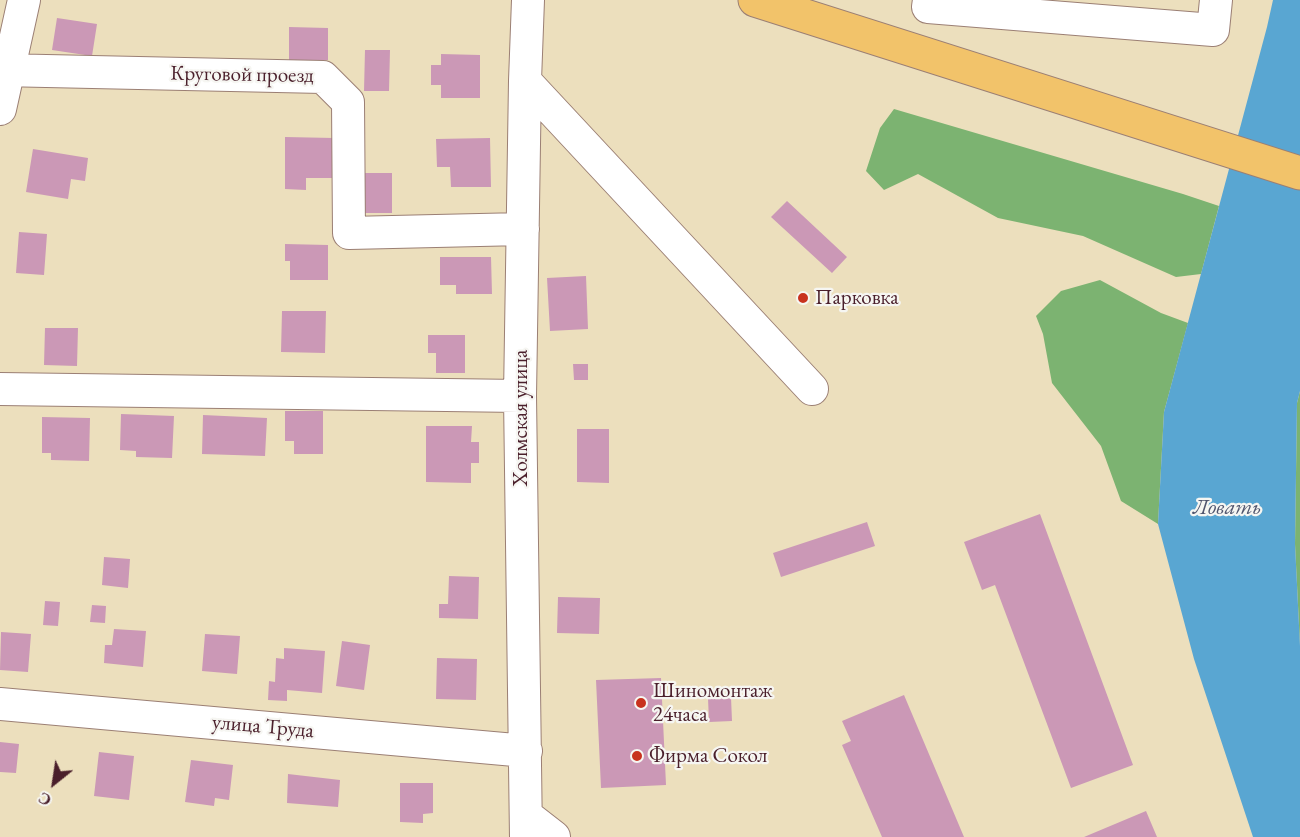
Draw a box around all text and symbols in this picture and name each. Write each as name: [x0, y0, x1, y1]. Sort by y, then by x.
street label: Круговой проезд: [170, 61, 314, 89]
place label: Парковка: [815, 285, 899, 311]
marker: Парковка: [796, 291, 810, 305]
street label: Холмская улица: [508, 350, 534, 486]
water label: Ловать: [1193, 495, 1261, 521]
place label: Шиномонтаж 24часа: [653, 678, 773, 728]
marker: Шиномонтаж 24часа: [634, 696, 648, 710]
street label: улица Труда: [211, 710, 315, 744]
place label: Фирма Сокол: [649, 743, 767, 769]
marker: Фирма Сокол: [630, 749, 644, 763]
north arrow: [24, 753, 84, 813]
text: С: [35, 787, 55, 811]

